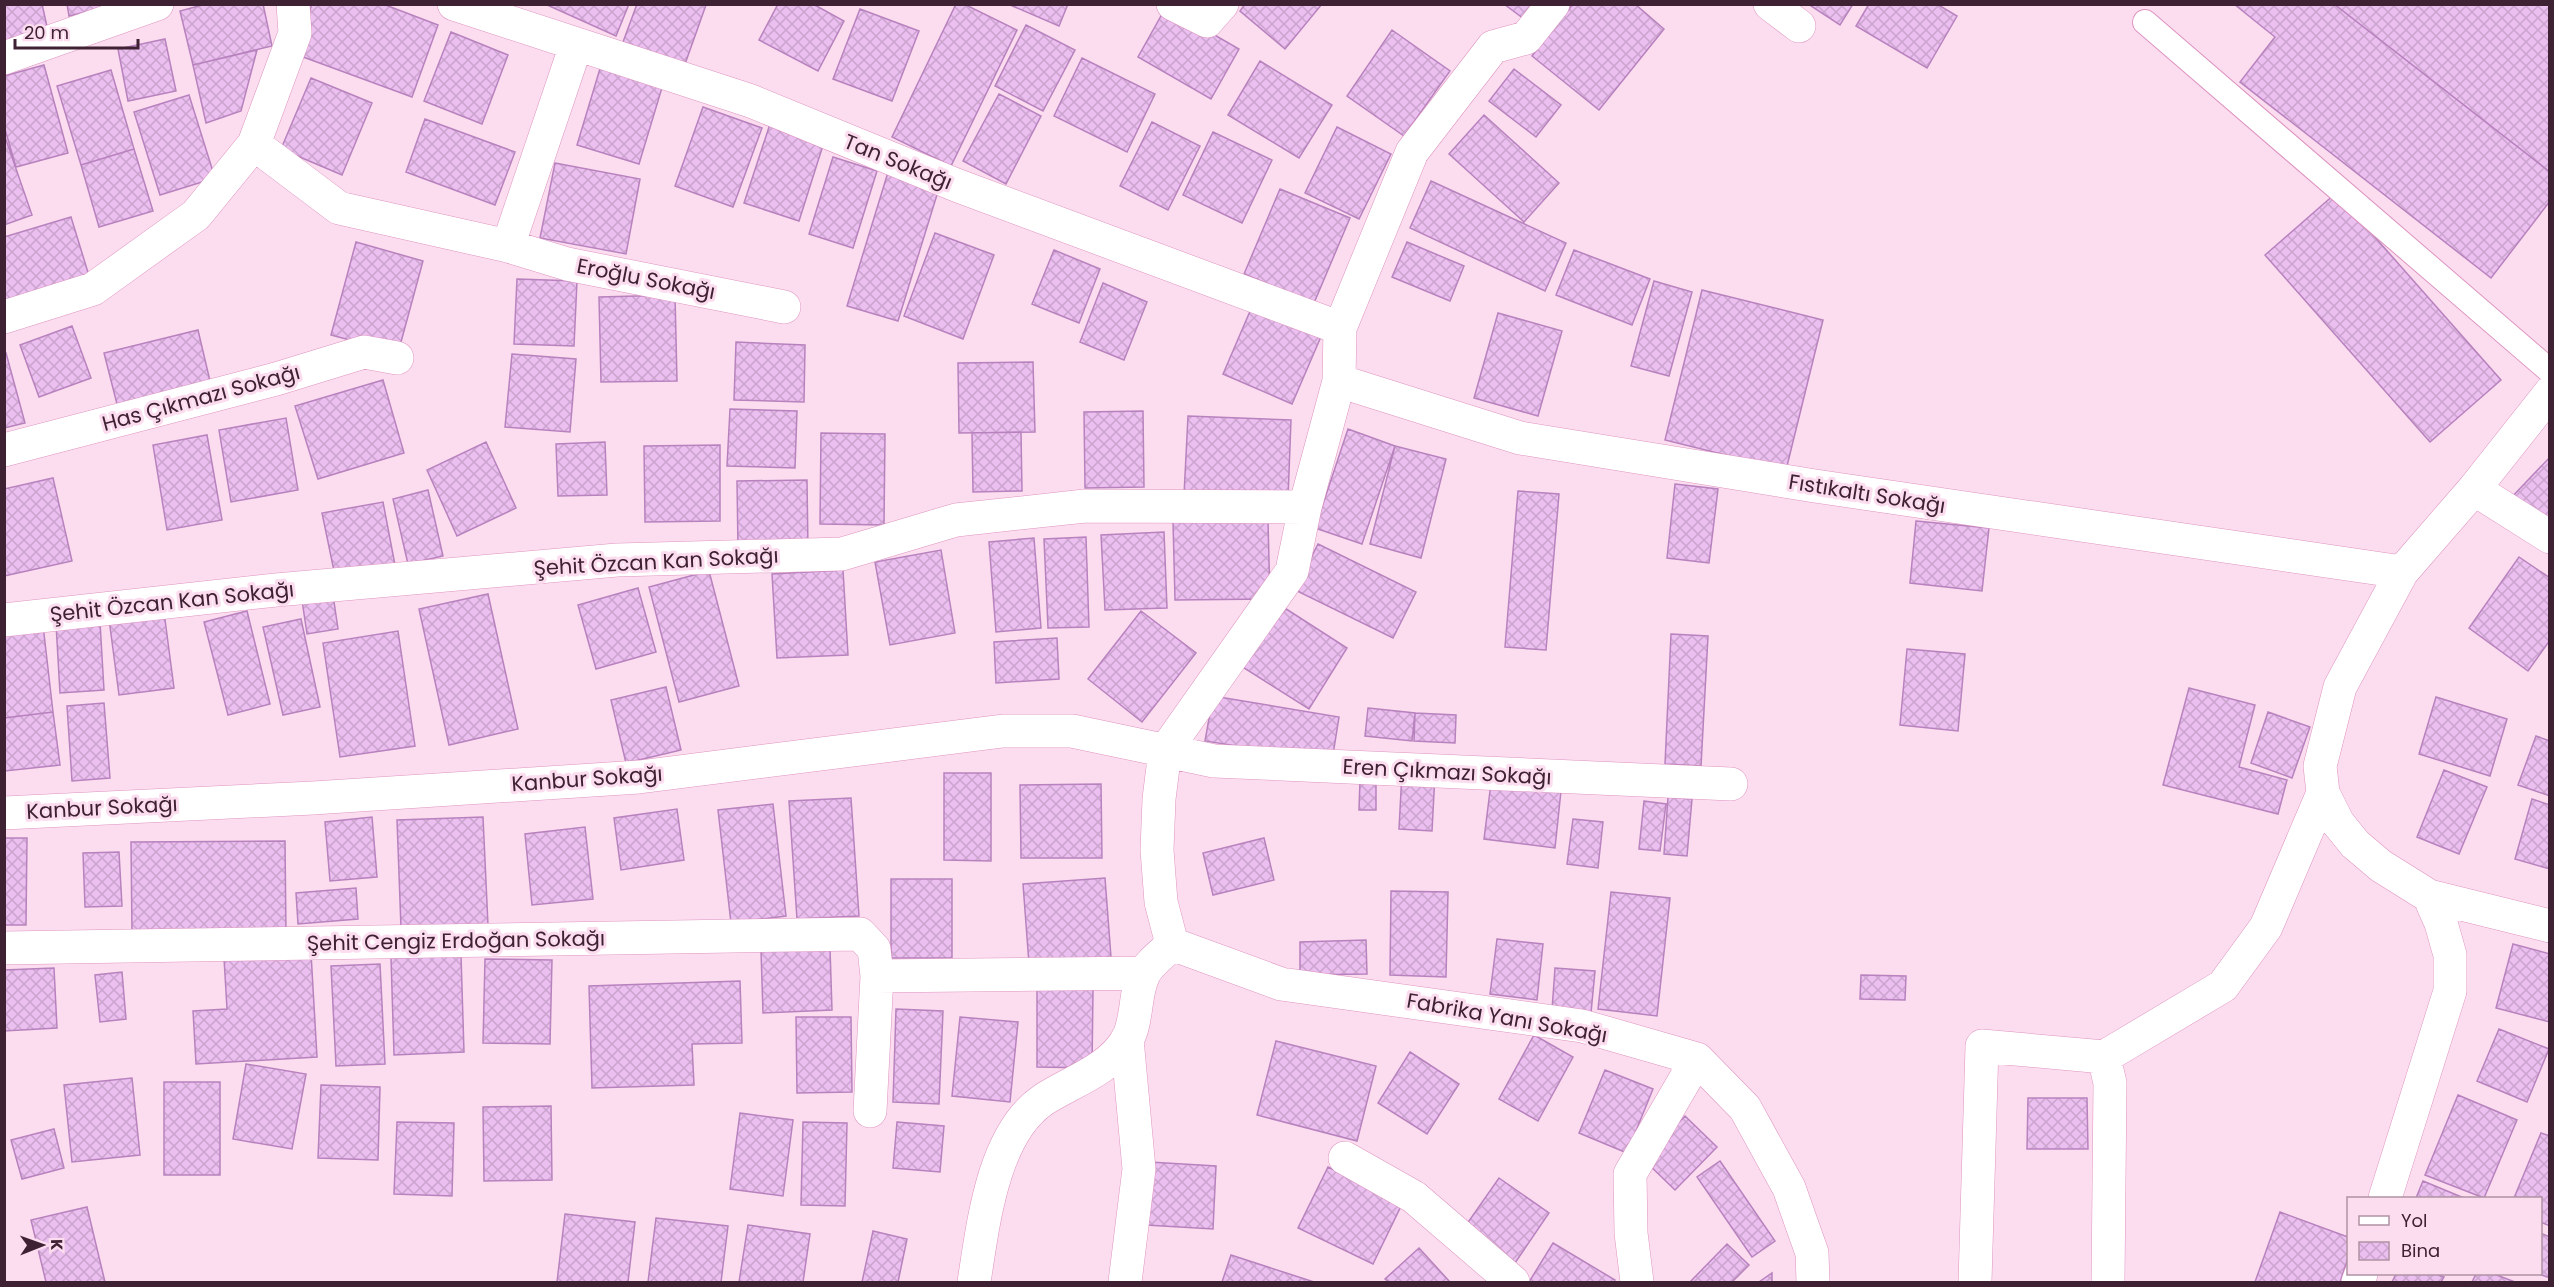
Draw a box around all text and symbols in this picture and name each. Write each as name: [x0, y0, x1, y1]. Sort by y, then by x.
scale bar: [15, 12, 138, 50]
text: 20 m: [24, 20, 69, 45]
street label: Tan Sokağı: [840, 127, 957, 196]
street label: Eroğlu Sokağı: [574, 251, 718, 306]
street label: Has Çıkmazı Sokağı: [99, 357, 303, 438]
street label: Fıstıkaltı Sokağı: [1787, 467, 1948, 520]
street label: Şehit Özcan Kan Sokağı: [533, 541, 779, 582]
street label: Şehit Özcan Kan Sokağı: [48, 574, 295, 629]
street label: Eren Çıkmazı Sokağı: [1342, 752, 1552, 791]
street label: Kanbur Sokağı: [510, 759, 664, 798]
street label: Kanbur Sokağı: [26, 789, 178, 826]
street label: Şehit Cengiz Erdoğan Sokağı: [307, 923, 605, 958]
street label: Fabrika Yanı Sokağı: [1404, 986, 1610, 1049]
legend: [2347, 1197, 2542, 1275]
text: Yol: [2401, 1208, 2427, 1233]
north arrow: [12, 1215, 72, 1275]
text: Bina: [2401, 1238, 2440, 1263]
text: K: [45, 1239, 68, 1251]

